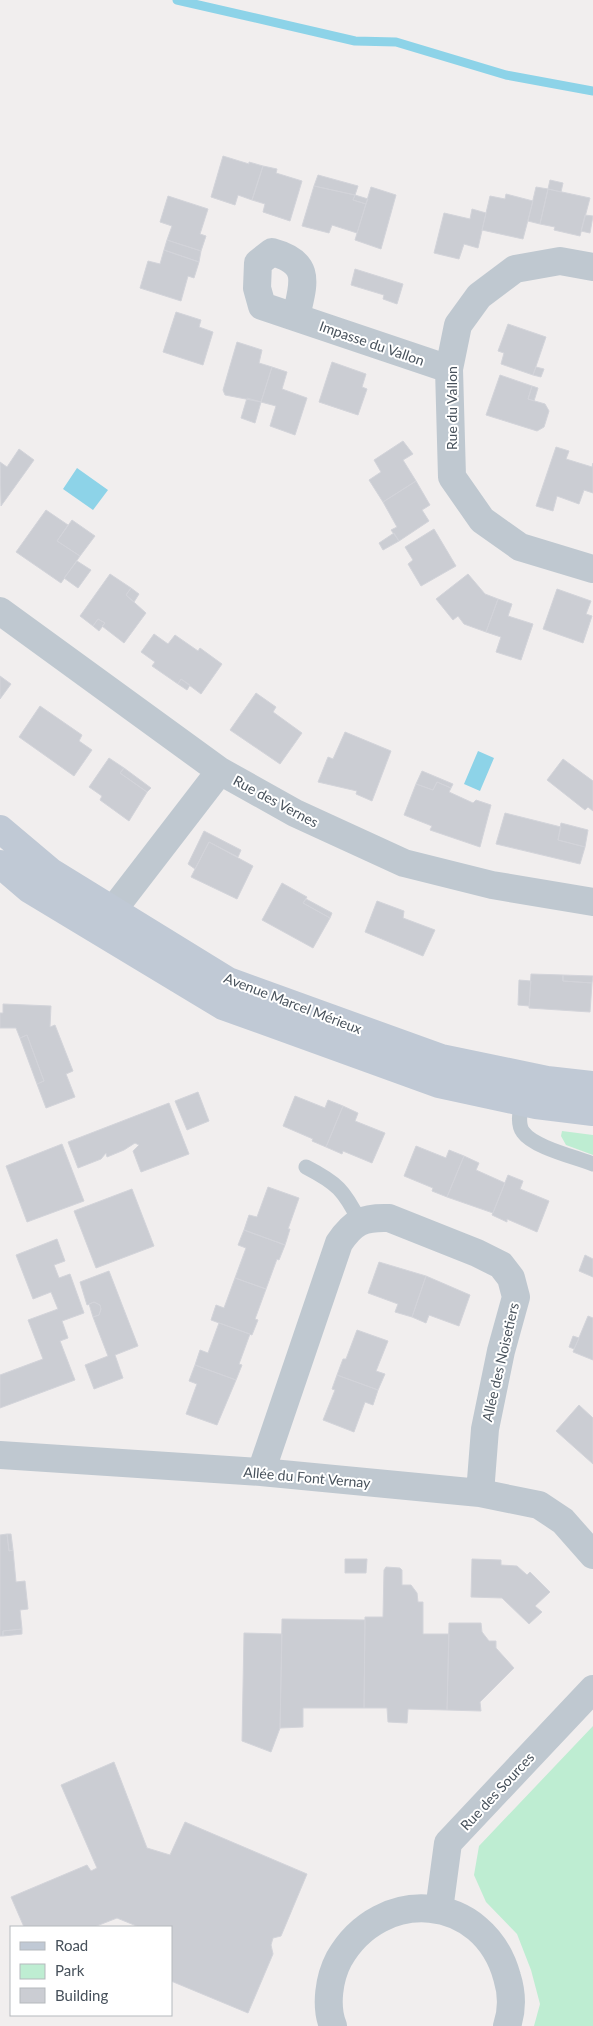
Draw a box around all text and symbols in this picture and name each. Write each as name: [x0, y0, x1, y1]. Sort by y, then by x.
street label: Impasse du Vallon: [317, 317, 427, 369]
street label: Rue du Vallon: [443, 366, 460, 450]
street label: Rue des Vernes: [231, 771, 321, 831]
street label: Avenue Marcel Mérieux: [222, 969, 364, 1037]
street label: Allée des Noisetiers: [478, 1301, 522, 1423]
street label: Allée du Font Vernay: [243, 1463, 372, 1491]
street label: Rue des Sources: [457, 1749, 537, 1833]
legend: [10, 1926, 172, 2016]
text: Road: [55, 1936, 88, 1954]
text: Park: [55, 1961, 85, 1979]
text: Building: [55, 1986, 108, 2004]

